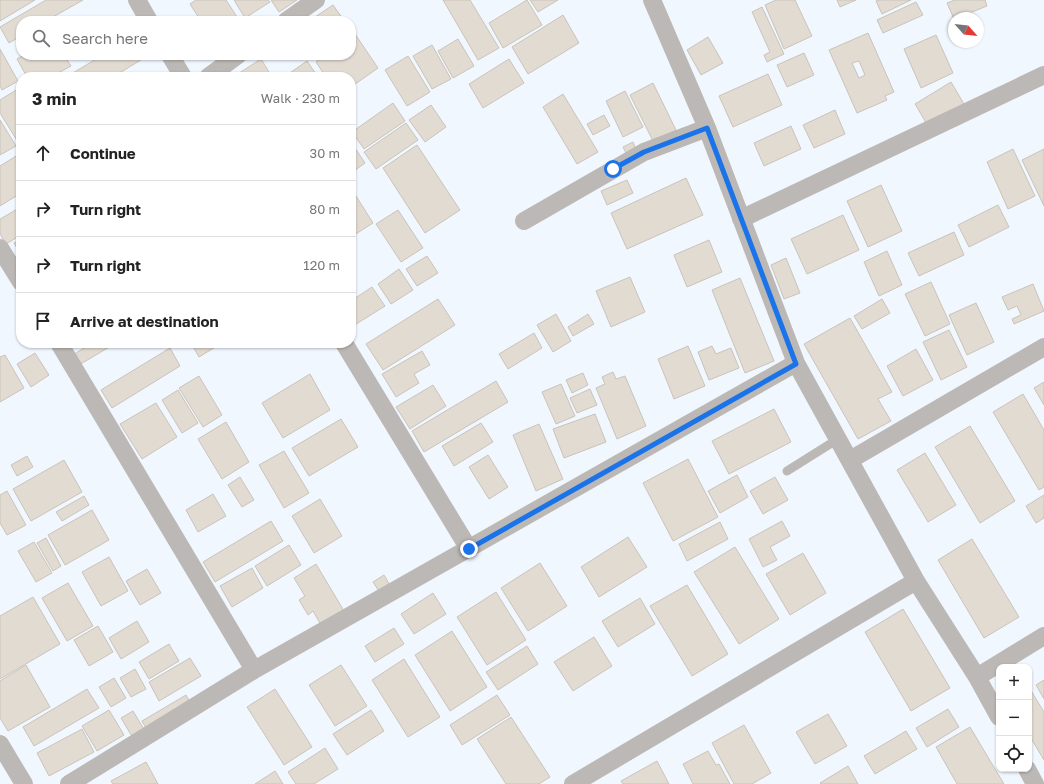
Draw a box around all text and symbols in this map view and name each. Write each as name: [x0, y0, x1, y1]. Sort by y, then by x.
north arrow: [948, 12, 984, 48]
search box: [16, 16, 356, 60]
icon: search: [30, 27, 52, 49]
text: Search here: [62, 29, 148, 47]
text: 3 min: [32, 88, 76, 109]
text: Walk · 230 m: [261, 90, 340, 106]
icon: ahead: [32, 142, 54, 164]
text: Continue: [70, 144, 136, 162]
text: 30 m: [310, 145, 340, 161]
route start: [604, 160, 622, 178]
icon: right: [32, 198, 54, 220]
text: Turn right: [70, 200, 141, 218]
text: 80 m: [309, 201, 340, 217]
icon: right: [32, 254, 54, 276]
text: Turn right: [70, 256, 141, 274]
text: 120 m: [303, 257, 340, 273]
icon: arrive: [32, 310, 54, 332]
text: Arrive at destination: [70, 312, 219, 330]
route end: [460, 540, 478, 558]
map controls: [996, 664, 1032, 772]
button: +: [996, 664, 1032, 700]
button: −: [996, 700, 1032, 736]
button: locate: [996, 736, 1032, 772]

